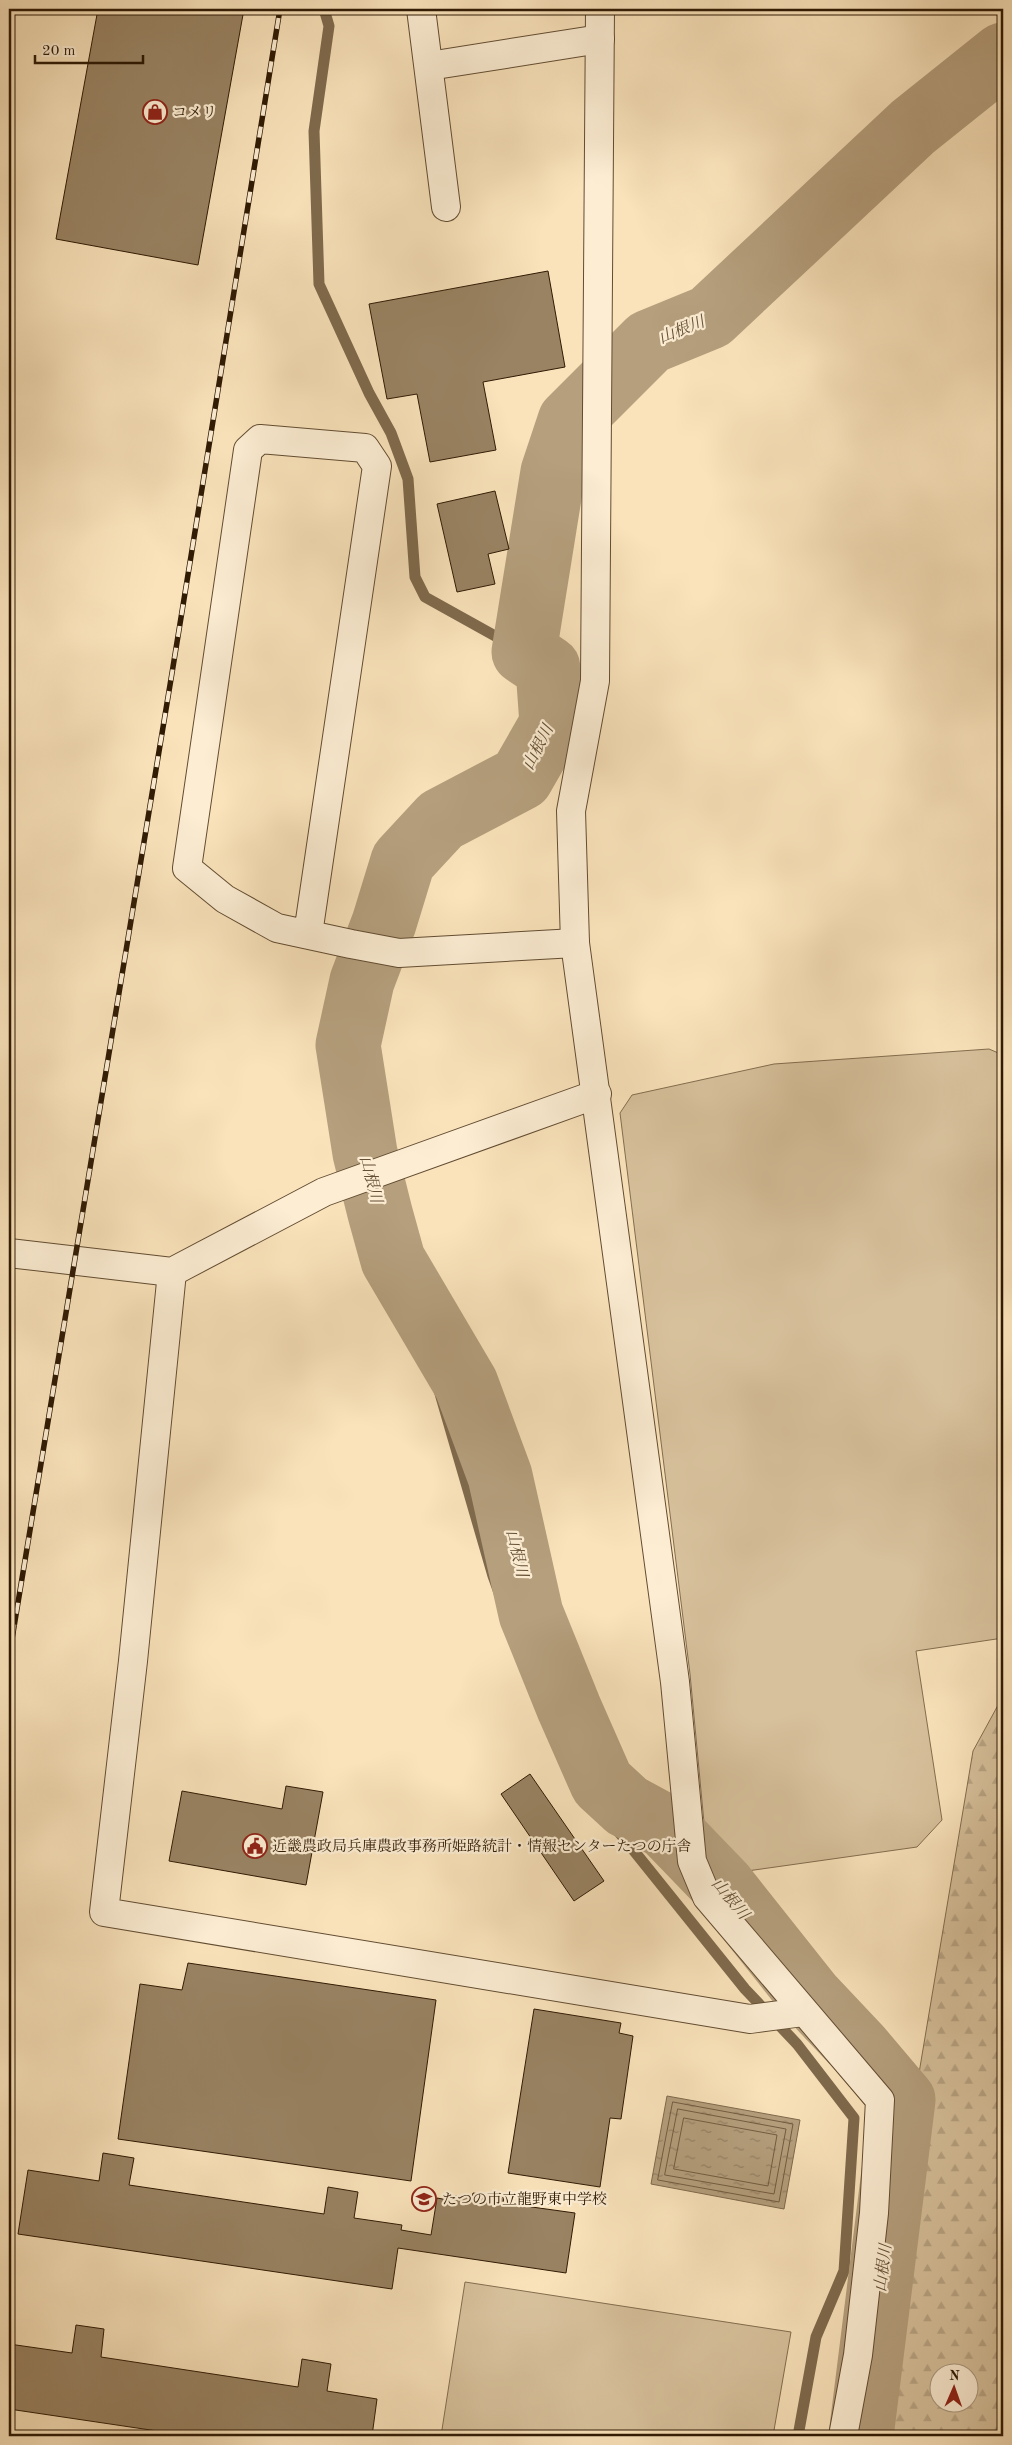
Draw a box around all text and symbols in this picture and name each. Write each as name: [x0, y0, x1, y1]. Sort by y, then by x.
scale bar: [35, 32, 142, 64]
text: 20 m: [42, 44, 76, 59]
shop icon: コメリ: [142, 99, 168, 125]
place label: コメリ: [172, 105, 217, 121]
water label: 山根川: [656, 312, 709, 347]
water label: 山根川: [519, 720, 558, 773]
water label: 山根川: [356, 1154, 386, 1207]
water label: 山根川: [503, 1528, 532, 1581]
public building icon: 近畿農政局兵庫農政事務所姫路統計・情報センターたつの庁舎: [242, 1833, 268, 1859]
place label: 近畿農政局兵庫農政事務所姫路統計・情報センターたつの庁舎: [272, 1838, 691, 1855]
water label: 山根川: [708, 1874, 754, 1924]
school or university icon: たつの市立龍野東中学校: [411, 2186, 437, 2212]
place label: たつの市立龍野東中学校: [442, 2191, 607, 2208]
water label: 山根川: [871, 2241, 895, 2293]
north arrow: [930, 2362, 980, 2412]
text: N: [949, 2369, 960, 2383]

